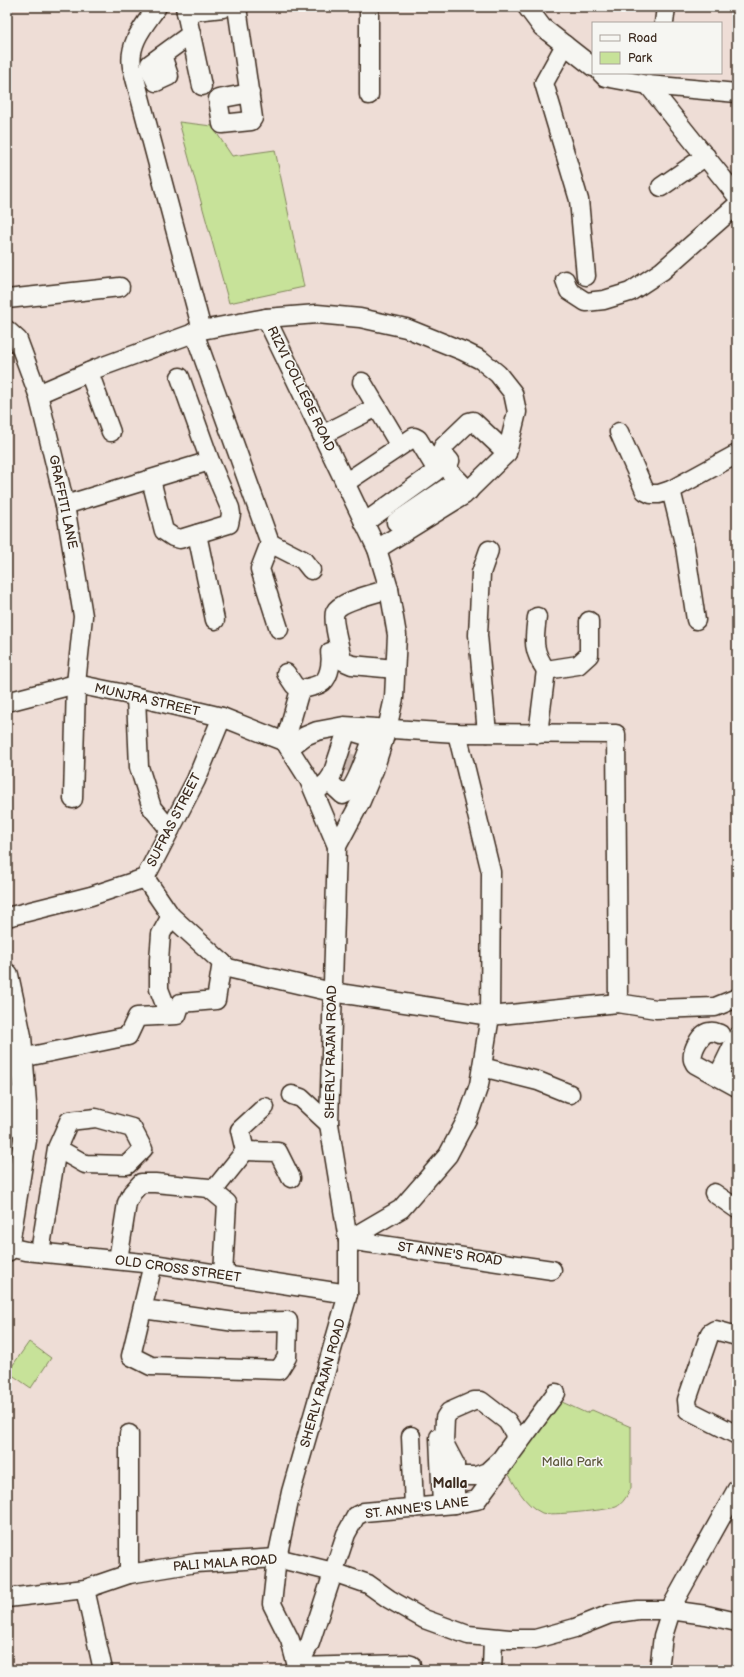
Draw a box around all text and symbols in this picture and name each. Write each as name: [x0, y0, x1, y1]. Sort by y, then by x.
legend: [592, 22, 722, 74]
text: Road: [628, 31, 657, 46]
text: Park: [628, 51, 652, 66]
street label: RIZVI COLLEGE ROAD: [264, 324, 338, 454]
street label: GRAFFITI LANE: [45, 454, 81, 551]
street label: MUNJRA STREET: [93, 680, 201, 720]
street label: SUFRAS STREET: [143, 770, 205, 870]
street label: SHERLY RAJAN ROAD: [322, 985, 340, 1119]
street label: ST ANNE'S ROAD: [397, 1239, 503, 1269]
street label: OLD CROSS STREET: [114, 1252, 242, 1286]
street label: SHERLY RAJAN ROAD: [297, 1317, 349, 1449]
park label: Malla Park: [541, 1454, 603, 1470]
district label: Malla: [432, 1475, 468, 1492]
street label: ST. ANNE'S LANE: [364, 1494, 470, 1522]
street label: PALI MALA ROAD: [172, 1551, 278, 1575]

